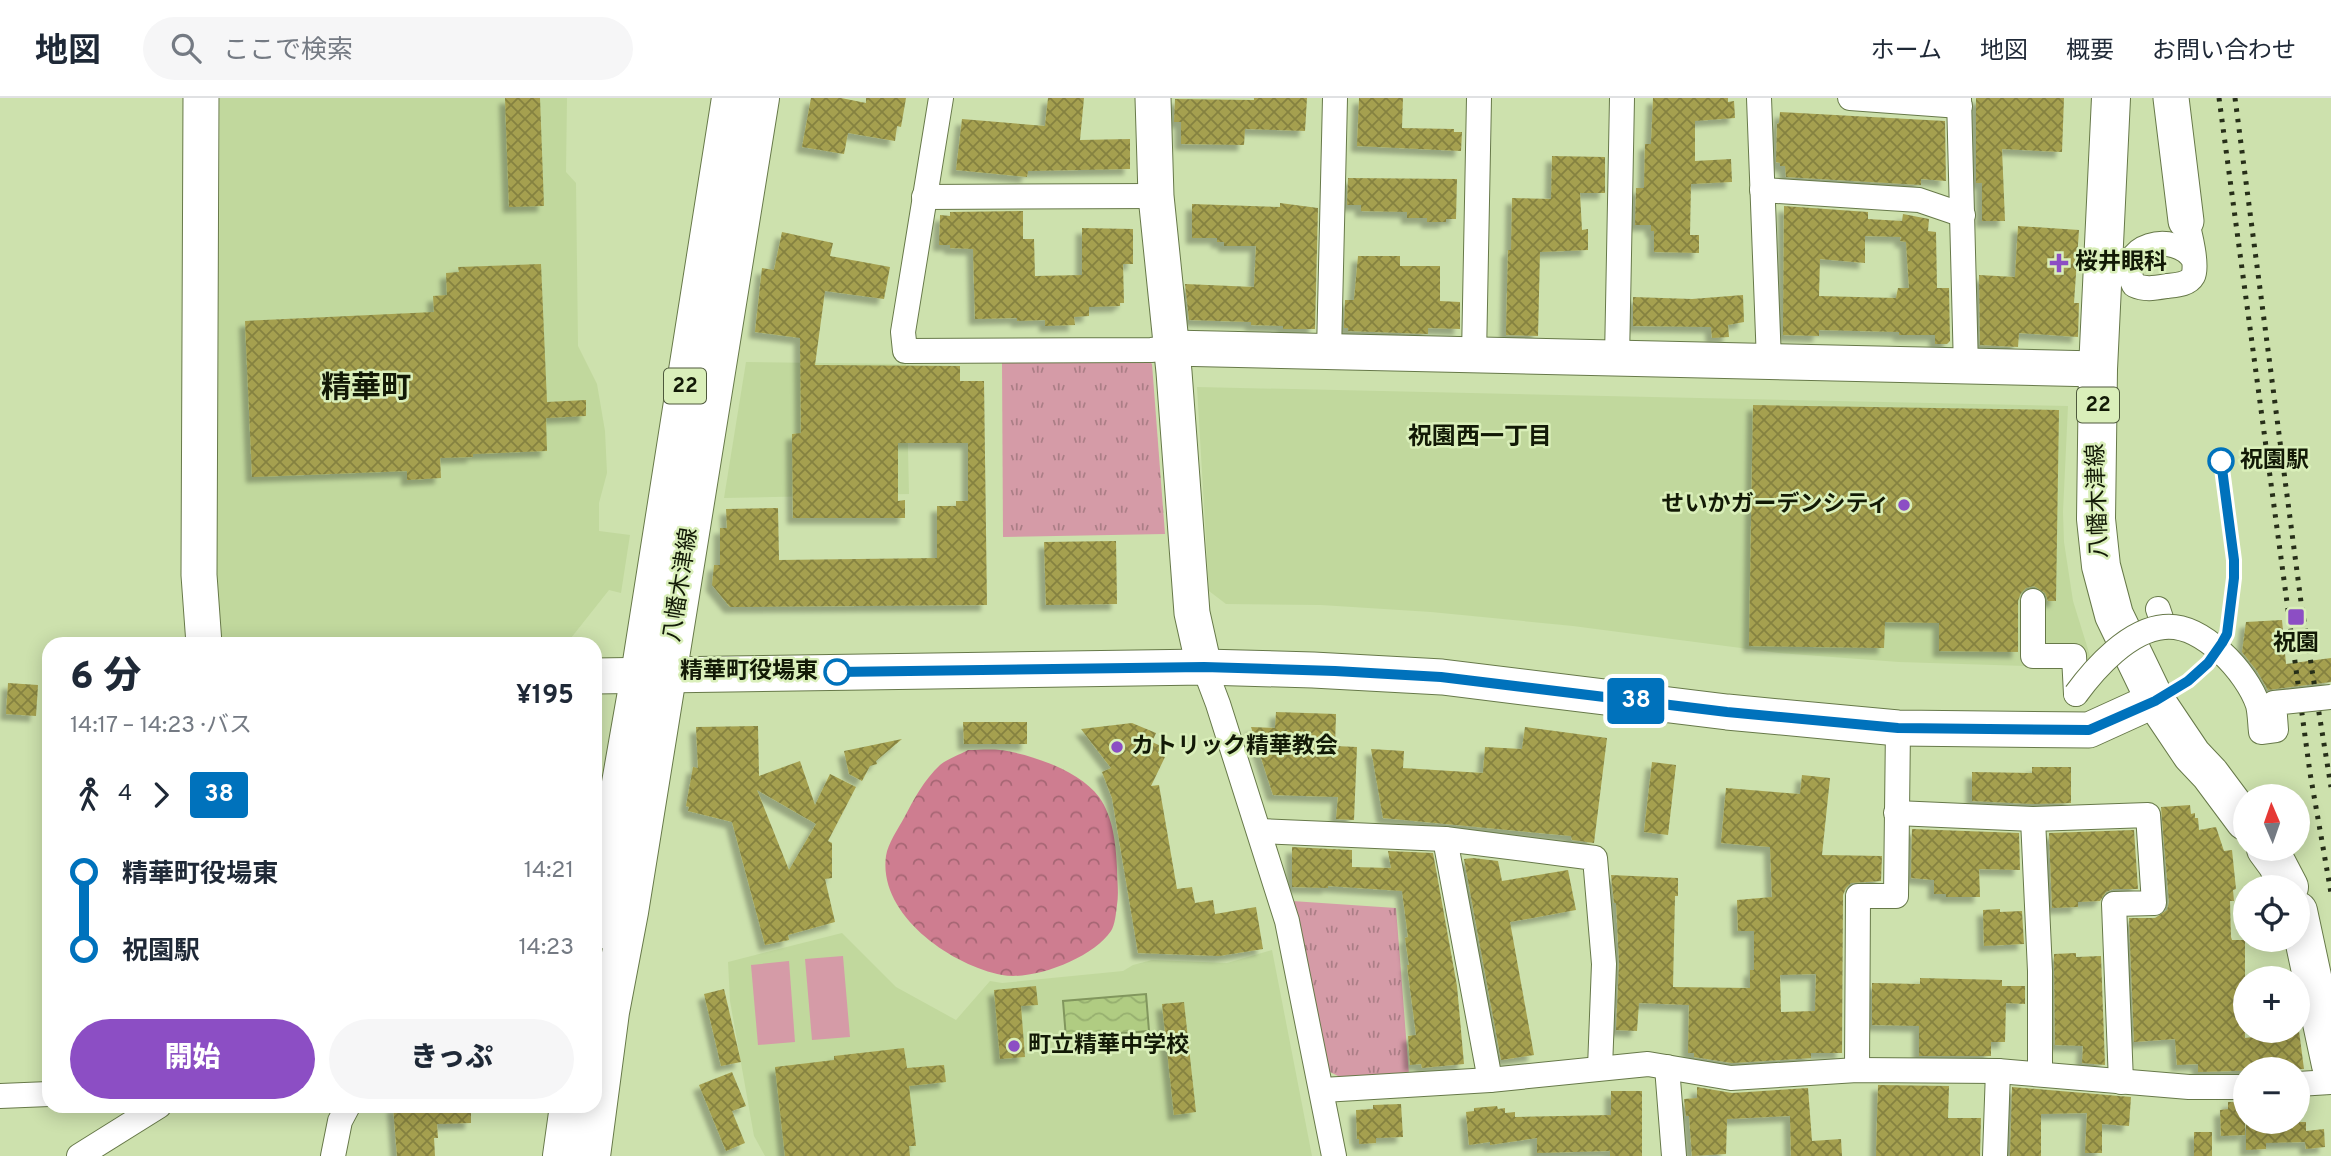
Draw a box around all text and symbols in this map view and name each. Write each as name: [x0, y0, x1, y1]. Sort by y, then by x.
search box: [143, 17, 633, 80]
icon: search: [167, 29, 205, 67]
text: 地図: [35, 32, 101, 74]
text: ここで検索: [223, 35, 353, 68]
text: ホーム: [1871, 37, 1942, 67]
text: 地図: [1980, 37, 2028, 67]
text: 概要: [2066, 37, 2114, 67]
text: お問い合わせ: [2152, 37, 2296, 67]
place label: 桜井眼科: [2075, 249, 2167, 278]
marker: 桜井眼科: [2049, 253, 2069, 273]
road number: 22: [664, 368, 706, 404]
district label: 精華町: [321, 371, 411, 408]
road number: 22: [2077, 388, 2119, 422]
district label: 祝園西一丁目: [1408, 423, 1552, 453]
street label: 八幡木津線: [2083, 443, 2115, 559]
place label: 祝園駅: [2240, 447, 2309, 476]
marker: 祝園駅: [2208, 448, 2234, 474]
place label: せいかガーデンシティ: [1661, 491, 1890, 520]
marker: せいかガーデンシティ: [1896, 497, 1912, 513]
street label: 八幡木津線: [659, 526, 705, 644]
marker: 祝園: [2286, 607, 2306, 627]
place label: 祝園: [2273, 630, 2319, 659]
text: 6 分: [70, 654, 141, 703]
place label: 精華町役場東: [680, 658, 818, 687]
marker: 精華町役場東: [824, 659, 850, 685]
line badge: 38: [1604, 678, 1668, 724]
text: ¥195: [516, 680, 574, 713]
text: 38: [1621, 686, 1651, 716]
text: 14:17 – 14:23 · バス: [70, 712, 252, 741]
place label: カトリック精華教会: [1131, 733, 1338, 762]
marker: カトリック精華教会: [1109, 739, 1125, 755]
icon: walk: [70, 776, 108, 814]
icon: forward: [142, 776, 180, 814]
text: 4: [118, 780, 132, 809]
text: 38: [204, 780, 234, 810]
north arrow: [2233, 784, 2310, 861]
map controls: [2233, 784, 2310, 1134]
text: 14:21: [524, 857, 574, 886]
text: 精華町役場東: [122, 859, 278, 892]
button: locate: [2233, 875, 2310, 952]
text: 14:23: [519, 934, 574, 963]
text: 祝園駅: [122, 936, 200, 969]
button: +: [2233, 966, 2310, 1043]
button: 開始: [70, 1019, 315, 1099]
button: きっぷ: [329, 1019, 574, 1099]
place label: 町立精華中学校: [1028, 1032, 1189, 1061]
marker: 町立精華中学校: [1006, 1038, 1022, 1054]
button: −: [2233, 1057, 2310, 1134]

